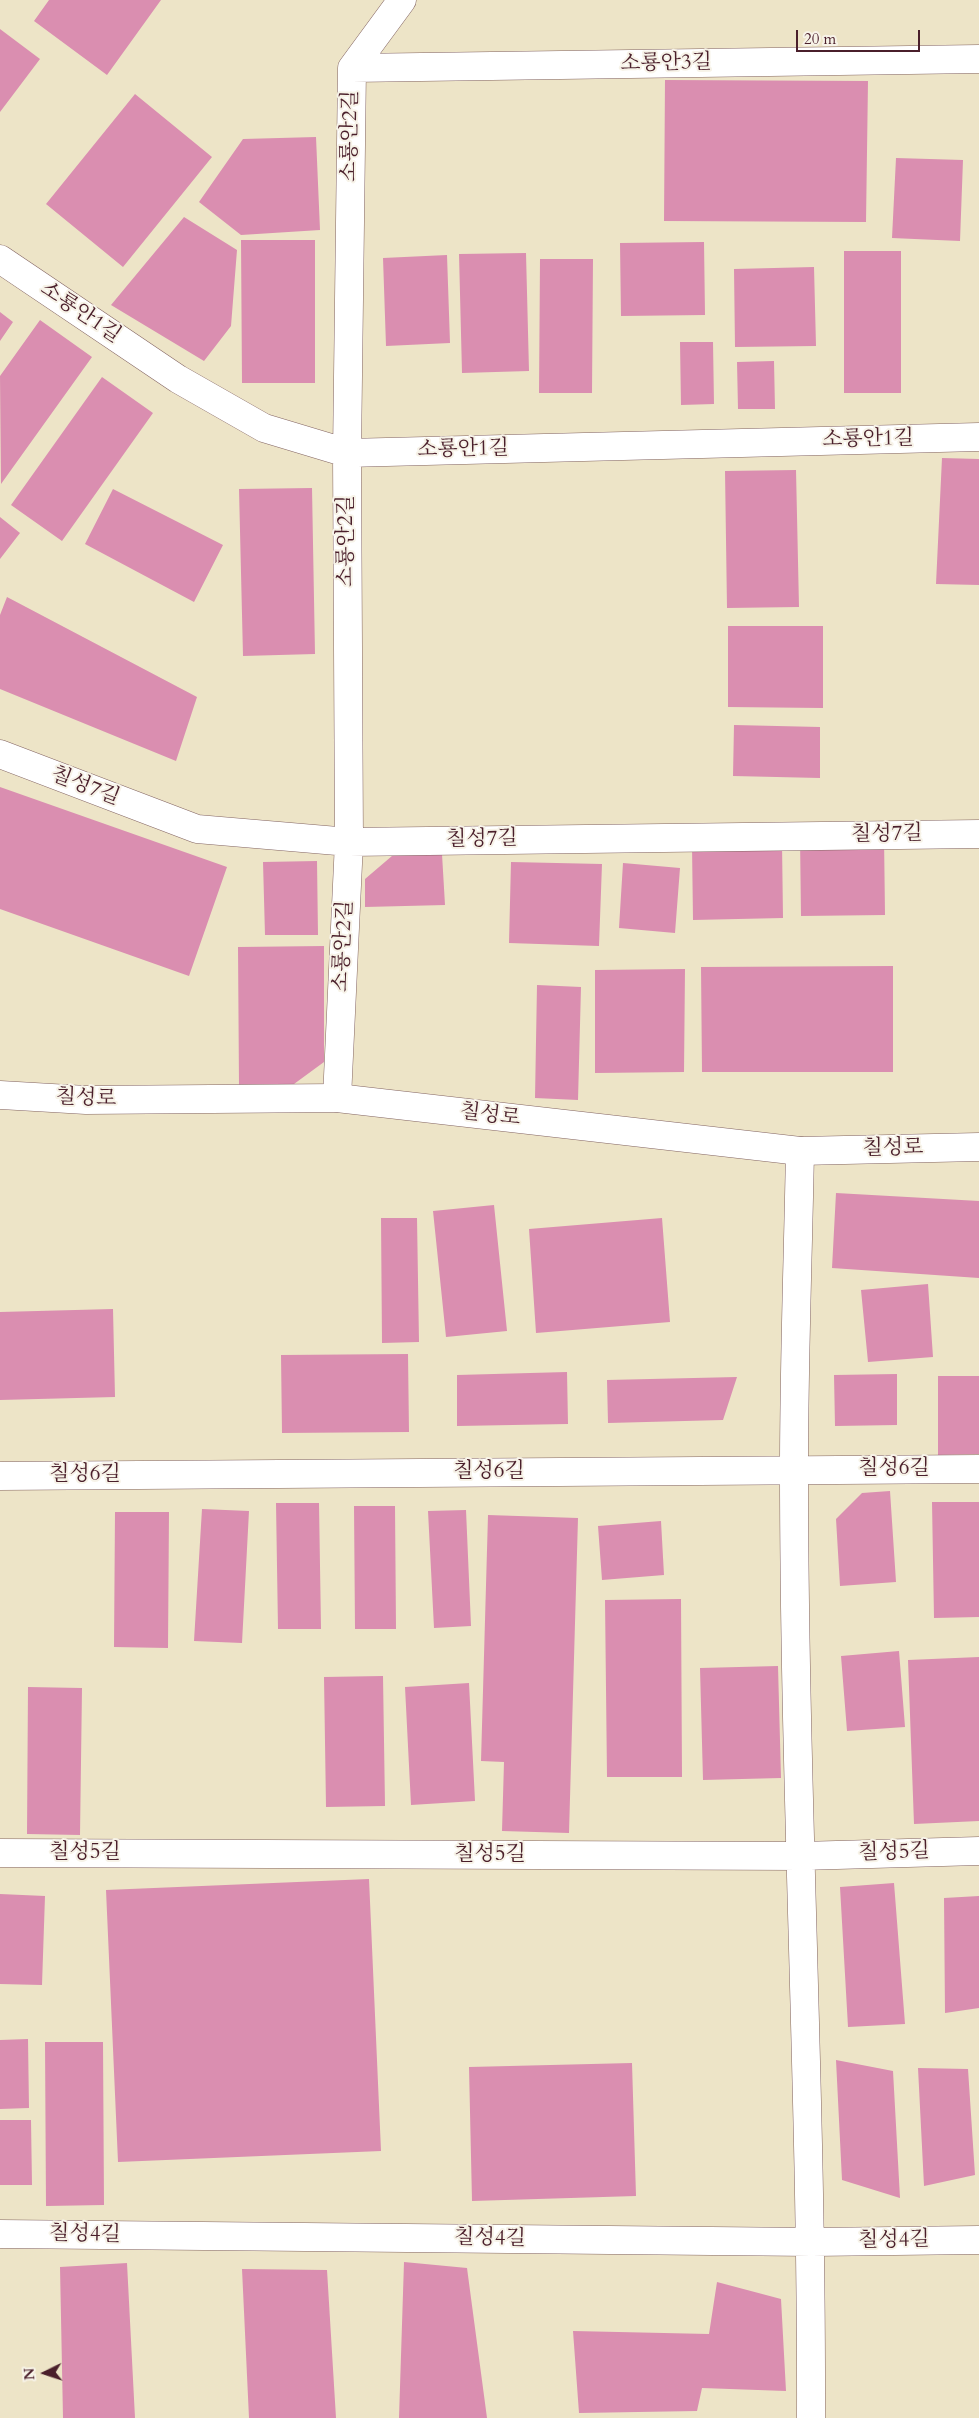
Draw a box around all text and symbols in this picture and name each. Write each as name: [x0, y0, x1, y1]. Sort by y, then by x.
scale bar: [799, 20, 923, 52]
text: 20 m: [804, 29, 836, 49]
street label: 소룡안3길: [620, 51, 712, 77]
street label: 소룡안2길: [338, 90, 364, 182]
street label: 소룡안1길: [35, 277, 125, 349]
street label: 소룡안1길: [822, 427, 914, 453]
street label: 소룡안1길: [417, 437, 509, 463]
street label: 소룡안2길: [334, 495, 360, 587]
street label: 칠성7길: [47, 762, 123, 812]
street label: 칠성7길: [851, 822, 923, 848]
street label: 칠성7길: [446, 827, 518, 853]
street label: 소룡안2길: [329, 899, 359, 993]
street label: 칠성로: [55, 1085, 117, 1113]
street label: 칠성로: [458, 1100, 522, 1132]
street label: 칠성로: [862, 1136, 924, 1162]
street label: 칠성6길: [858, 1456, 930, 1482]
street label: 칠성6길: [453, 1459, 525, 1485]
street label: 칠성6길: [49, 1462, 121, 1488]
street label: 칠성5길: [858, 1839, 930, 1867]
street label: 칠성5길: [49, 1840, 121, 1866]
street label: 칠성5길: [454, 1842, 526, 1868]
street label: 칠성4길: [49, 2222, 121, 2248]
street label: 칠성4길: [454, 2226, 526, 2252]
street label: 칠성4길: [858, 2228, 930, 2254]
north arrow: [20, 2348, 70, 2398]
text: N: [20, 2367, 39, 2381]

